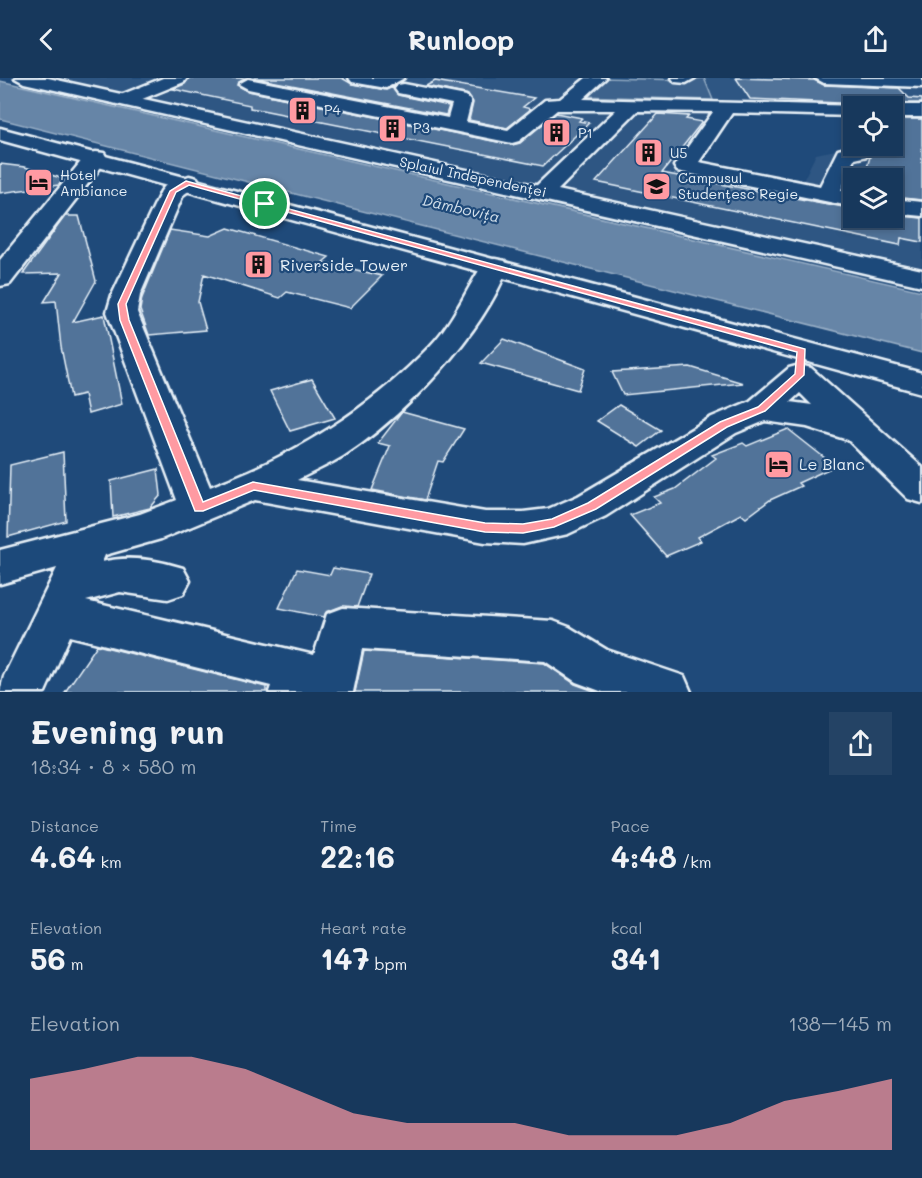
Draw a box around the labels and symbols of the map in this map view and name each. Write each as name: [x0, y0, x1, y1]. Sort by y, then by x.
building icon: P4: [287, 94, 319, 126]
place label: P4: [324, 100, 342, 119]
building icon: P3: [376, 112, 408, 144]
building icon: P1: [541, 117, 573, 149]
place label: P3: [413, 118, 430, 137]
place label: P1: [578, 123, 593, 142]
building icon: U5: [633, 137, 665, 169]
place label: U5: [670, 143, 688, 162]
street label: Splaiul Independenței: [398, 152, 548, 201]
place label: Hotel Ambiance: [60, 165, 127, 200]
hotel icon: Hotel Ambiance: [23, 167, 55, 199]
place label: Campusul Studențesc Regie: [678, 168, 798, 203]
school or university icon: Campusul Studențesc Regie: [641, 170, 673, 202]
pin: [239, 178, 290, 229]
water label: Dâmbovița: [420, 189, 502, 228]
building icon: Riverside Tower: [243, 249, 275, 281]
place label: Riverside Tower: [280, 254, 408, 275]
hotel icon: Le Blanc: [762, 448, 794, 480]
place label: Le Blanc: [799, 453, 865, 474]

